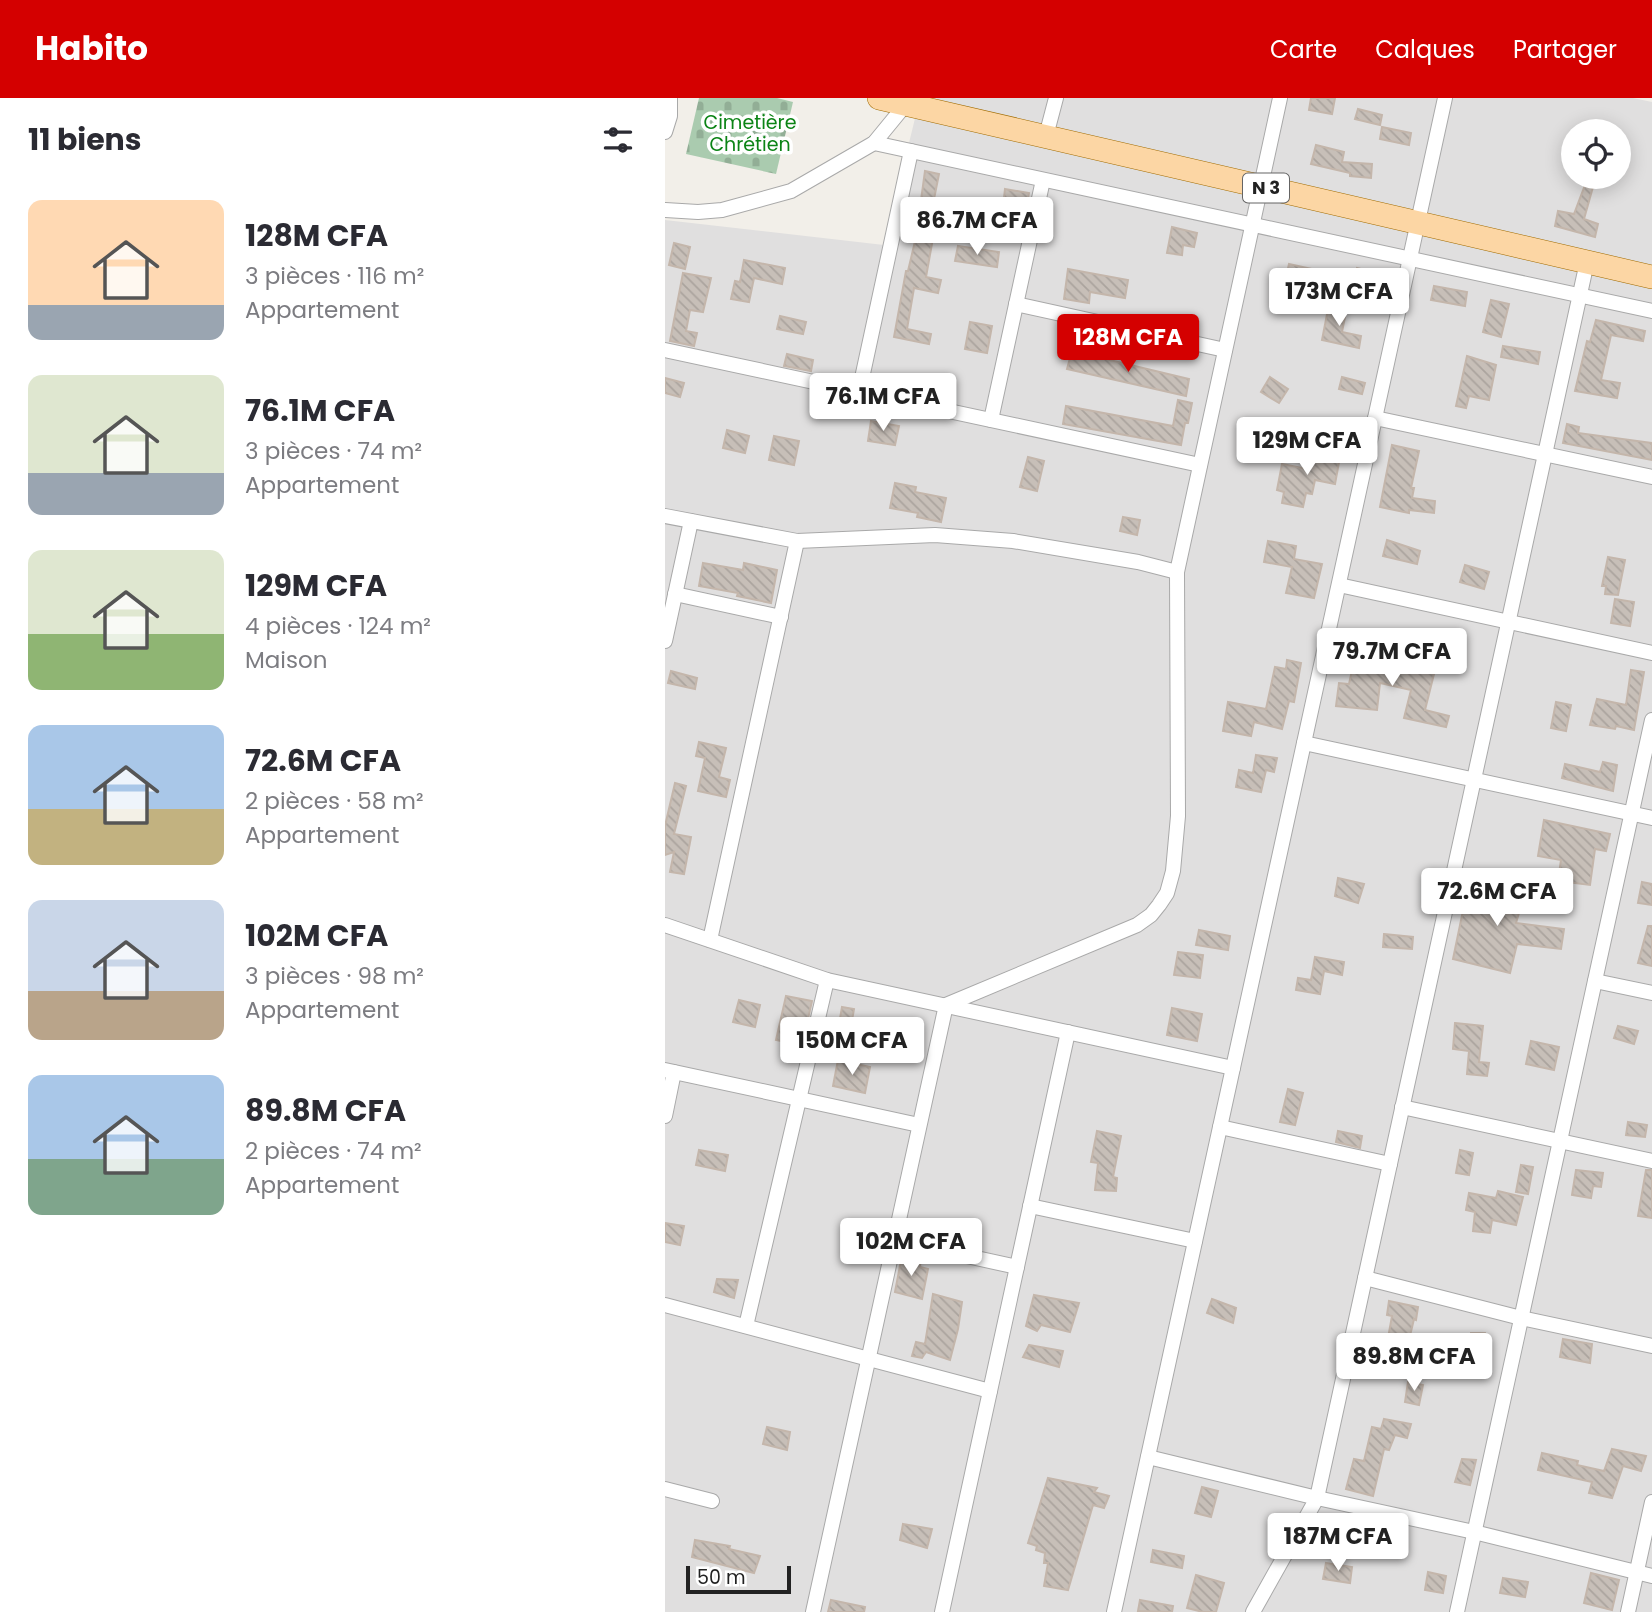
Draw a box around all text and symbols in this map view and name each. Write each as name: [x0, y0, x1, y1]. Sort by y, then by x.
text: Habito: [35, 25, 148, 72]
text: Carte: [1270, 33, 1337, 66]
text: Calques: [1375, 33, 1475, 66]
text: Partager: [1513, 33, 1617, 66]
park label: Cimetière Chrétien: [704, 109, 796, 158]
text: 11 biens: [28, 118, 142, 161]
map controls: [1561, 119, 1631, 189]
button: locate: [1561, 119, 1631, 189]
icon: filters: [599, 121, 637, 159]
road number: N 3: [1243, 174, 1289, 202]
pin: 86.7M CFA: [897, 198, 1057, 257]
text: 86.7M CFA: [916, 204, 1038, 236]
text: 128M CFA: [245, 214, 388, 257]
icon: home: [84, 228, 168, 312]
text: 3 pièces · 116 m²: [245, 260, 424, 292]
pin: 173M CFA: [1267, 268, 1411, 328]
text: 173M CFA: [1285, 275, 1393, 307]
text: Appartement: [245, 294, 399, 326]
pin: 128M CFA: [1056, 314, 1200, 374]
text: 128M CFA: [1073, 321, 1183, 353]
pin: 76.1M CFA: [803, 374, 963, 433]
text: 76.1M CFA: [825, 380, 941, 412]
text: 76.1M CFA: [245, 389, 395, 432]
icon: home: [84, 403, 168, 487]
pin: 129M CFA: [1235, 418, 1379, 477]
text: 129M CFA: [1253, 424, 1361, 456]
text: 3 pièces · 74 m²: [245, 435, 422, 467]
text: Appartement: [245, 469, 399, 501]
text: 129M CFA: [245, 564, 387, 607]
icon: home: [84, 578, 168, 662]
text: 4 pièces · 124 m²: [245, 610, 431, 642]
pin: 79.7M CFA: [1312, 628, 1472, 688]
text: 79.7M CFA: [1333, 635, 1451, 667]
text: Maison: [245, 644, 327, 676]
text: 72.6M CFA: [245, 739, 401, 782]
icon: home: [84, 753, 168, 837]
text: 2 pièces · 58 m²: [245, 785, 424, 817]
text: Appartement: [245, 819, 399, 851]
pin: 72.6M CFA: [1417, 868, 1577, 928]
text: 72.6M CFA: [1437, 875, 1557, 907]
text: 102M CFA: [245, 914, 388, 957]
icon: home: [84, 928, 168, 1012]
text: 3 pièces · 98 m²: [245, 960, 424, 992]
text: Appartement: [245, 994, 399, 1026]
pin: 150M CFA: [780, 1018, 924, 1077]
text: 150M CFA: [796, 1024, 908, 1056]
text: 89.8M CFA: [245, 1089, 406, 1132]
icon: home: [84, 1103, 168, 1187]
text: 2 pièces · 74 m²: [245, 1135, 422, 1167]
text: Appartement: [245, 1169, 399, 1201]
pin: 102M CFA: [839, 1218, 983, 1278]
text: 102M CFA: [856, 1225, 966, 1257]
pin: 89.8M CFA: [1334, 1334, 1494, 1393]
text: 89.8M CFA: [1352, 1340, 1476, 1372]
pin: 187M CFA: [1266, 1514, 1410, 1573]
text: 187M CFA: [1284, 1520, 1392, 1552]
scale bar: [686, 1563, 791, 1595]
text: 50 m: [697, 1564, 746, 1591]

